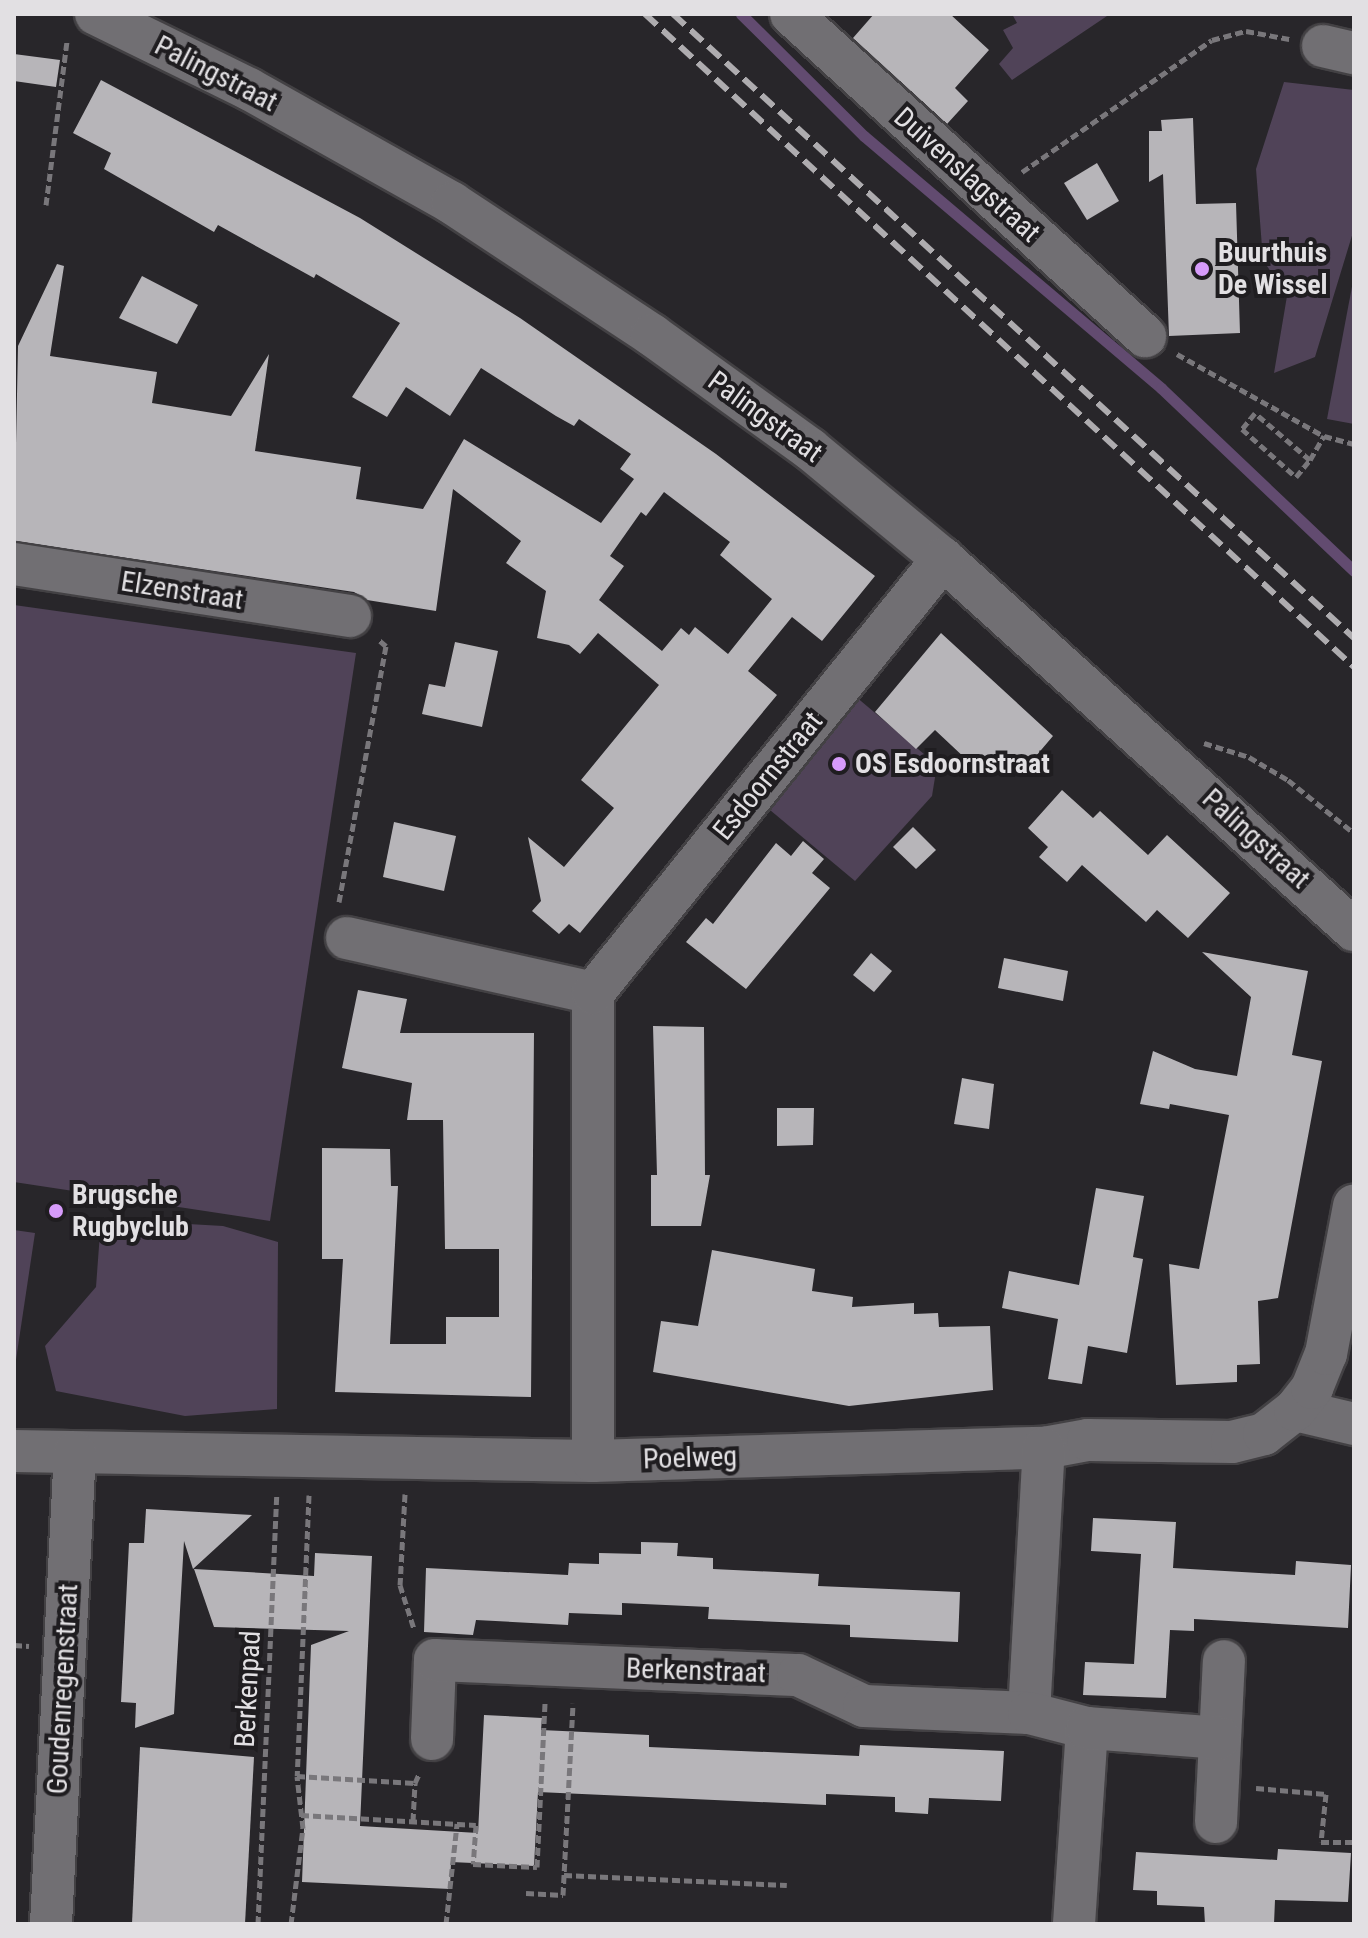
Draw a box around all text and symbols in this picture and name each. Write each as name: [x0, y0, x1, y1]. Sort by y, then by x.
street label: Palingstraat: [149, 29, 283, 119]
street label: Duivenslagstraat: [887, 101, 1047, 249]
place label: Buurthuis De Wissel: [1218, 236, 1328, 302]
marker: Buurthuis De Wissel: [1193, 260, 1211, 278]
street label: Palingstraat: [701, 364, 829, 470]
street label: Elzenstraat: [119, 565, 245, 617]
street label: Esdoornstraat: [706, 705, 830, 847]
place label: OS Esdoornstraat: [855, 747, 1050, 781]
marker: OS Esdoornstraat: [830, 755, 848, 773]
street label: Palingstraat: [1195, 782, 1317, 896]
place label: Brugsche Rugbyclub: [72, 1178, 189, 1244]
marker: Brugsche Rugbyclub: [47, 1202, 65, 1220]
street label: Poelweg: [642, 1440, 738, 1476]
street label: Goudenregenstraat: [41, 1583, 85, 1795]
street label: Berkenpad: [228, 1630, 268, 1748]
street label: Berkenstraat: [625, 1652, 767, 1690]

